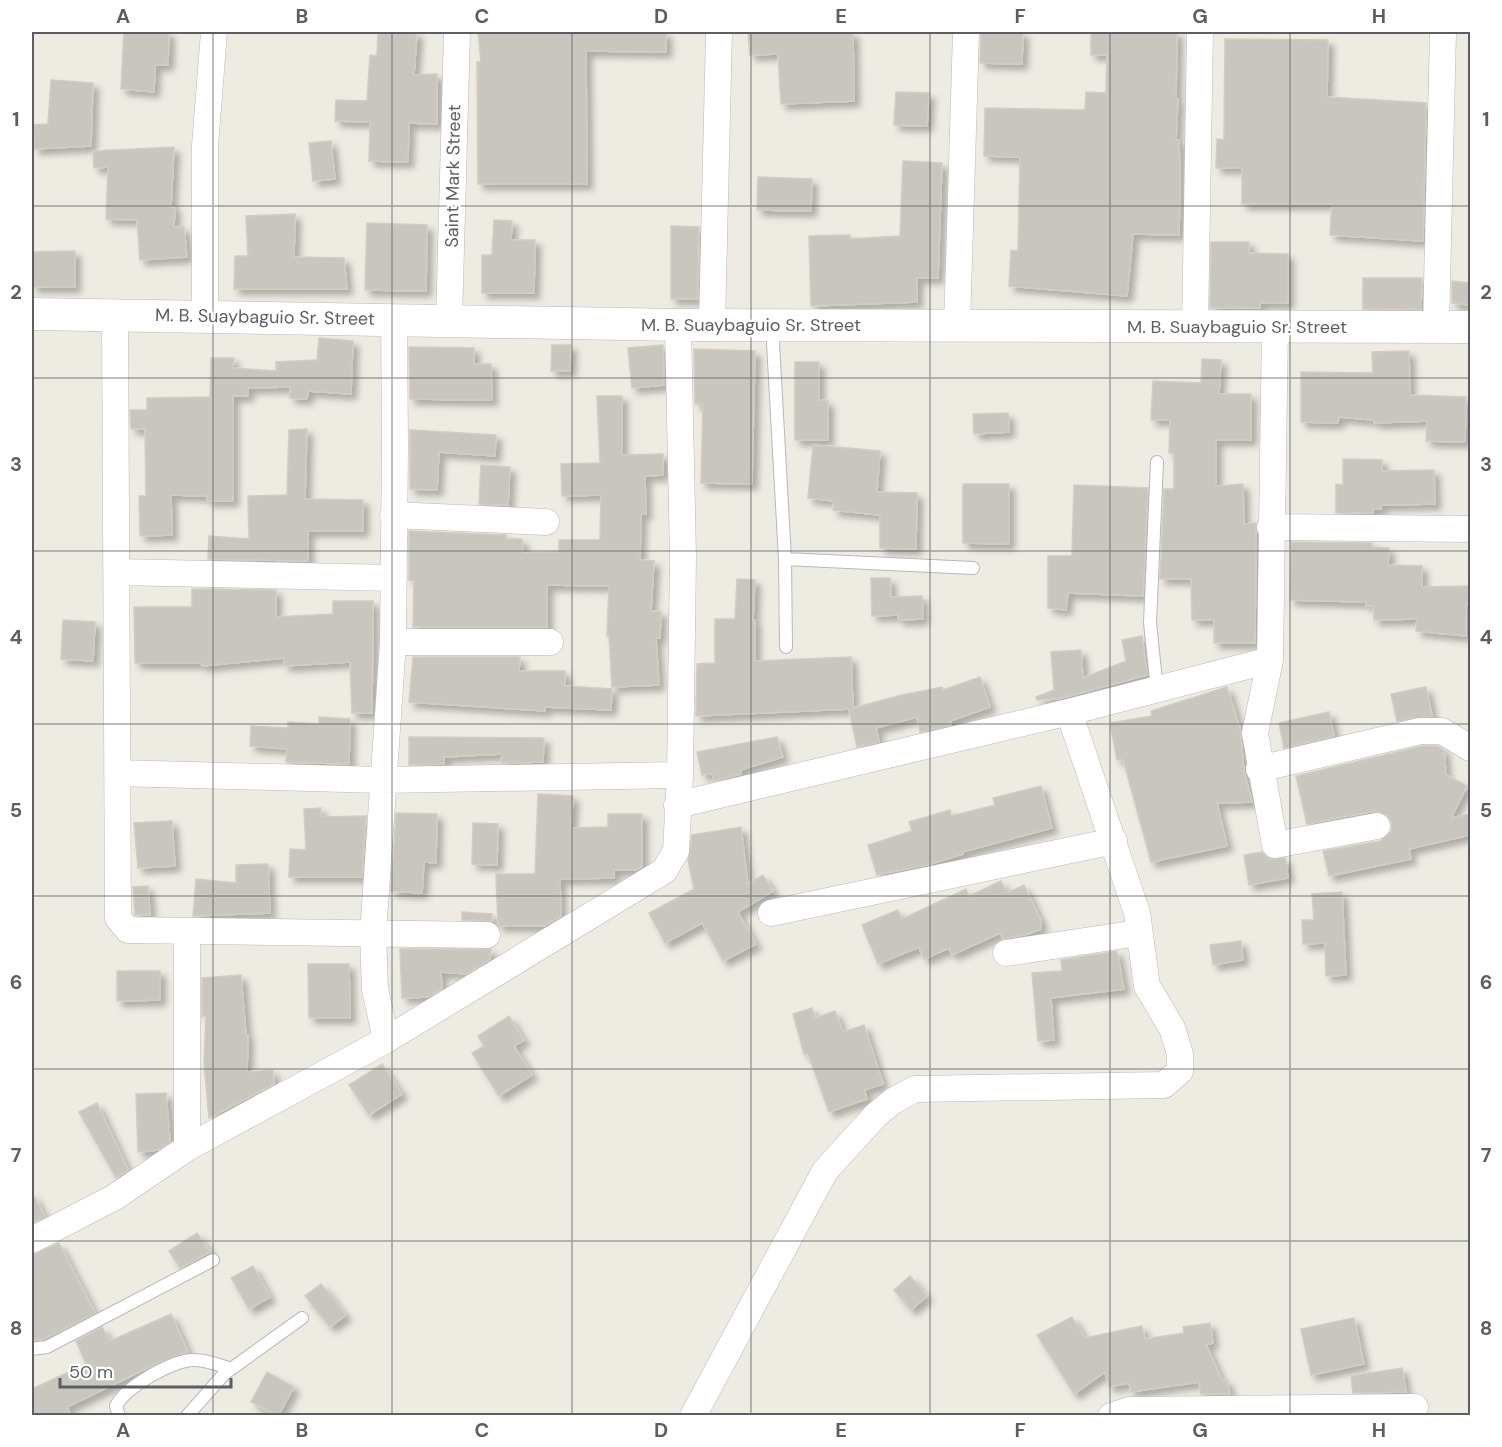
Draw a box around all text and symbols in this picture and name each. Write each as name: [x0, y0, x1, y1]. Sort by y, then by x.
text: A: [116, 3, 130, 29]
text: B: [296, 3, 308, 29]
text: C: [475, 3, 489, 29]
text: D: [654, 3, 668, 29]
text: E: [835, 3, 847, 29]
text: F: [1014, 3, 1026, 29]
text: G: [1192, 3, 1208, 29]
text: H: [1372, 3, 1386, 29]
street label: Saint Mark Street: [440, 104, 466, 248]
text: 1: [12, 106, 20, 132]
text: 1: [1482, 106, 1490, 132]
text: 2: [10, 279, 22, 305]
text: 2: [1480, 279, 1492, 305]
street label: M. B. Suaybaguio Sr. Street: [155, 303, 375, 331]
street label: M. B. Suaybaguio Sr. Street: [641, 313, 861, 337]
street label: M. B. Suaybaguio Sr. Street: [1127, 315, 1347, 339]
text: 3: [10, 451, 22, 477]
text: 3: [1480, 451, 1492, 477]
text: 4: [10, 624, 23, 650]
text: 4: [1480, 624, 1493, 650]
text: 5: [10, 797, 22, 823]
text: 5: [1480, 797, 1492, 823]
text: 6: [10, 969, 22, 995]
text: 6: [1480, 969, 1492, 995]
text: 7: [11, 1142, 22, 1168]
text: 7: [1481, 1142, 1492, 1168]
text: 8: [10, 1315, 22, 1341]
text: 8: [1480, 1315, 1492, 1341]
scale bar: [60, 1351, 231, 1389]
text: 50 m: [69, 1360, 113, 1384]
text: A: [116, 1417, 130, 1443]
text: B: [296, 1417, 308, 1443]
text: C: [475, 1417, 489, 1443]
text: D: [654, 1417, 668, 1443]
text: E: [835, 1417, 847, 1443]
text: F: [1014, 1417, 1026, 1443]
text: G: [1192, 1417, 1208, 1443]
text: H: [1372, 1417, 1386, 1443]

